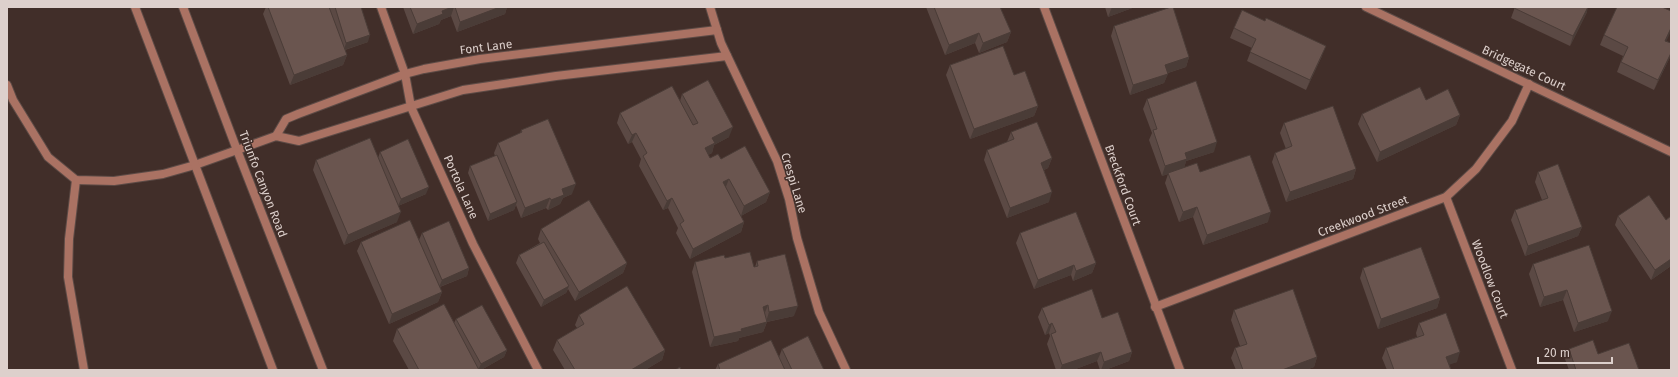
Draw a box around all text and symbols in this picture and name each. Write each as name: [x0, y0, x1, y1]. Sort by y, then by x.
street label: Font Lane: [459, 37, 513, 57]
street label: Bridgegate Court: [1480, 42, 1569, 94]
street label: Triunfo Canyon Road: [236, 129, 290, 239]
street label: Breckford Court: [1102, 143, 1144, 228]
street label: Crespi Lane: [778, 151, 810, 215]
street label: Portola Lane: [441, 153, 481, 221]
street label: Creekwood Street: [1316, 192, 1411, 240]
street label: Woodlow Court: [1469, 238, 1512, 321]
scale bar: [1538, 339, 1612, 365]
text: 20 m: [1544, 346, 1570, 360]

